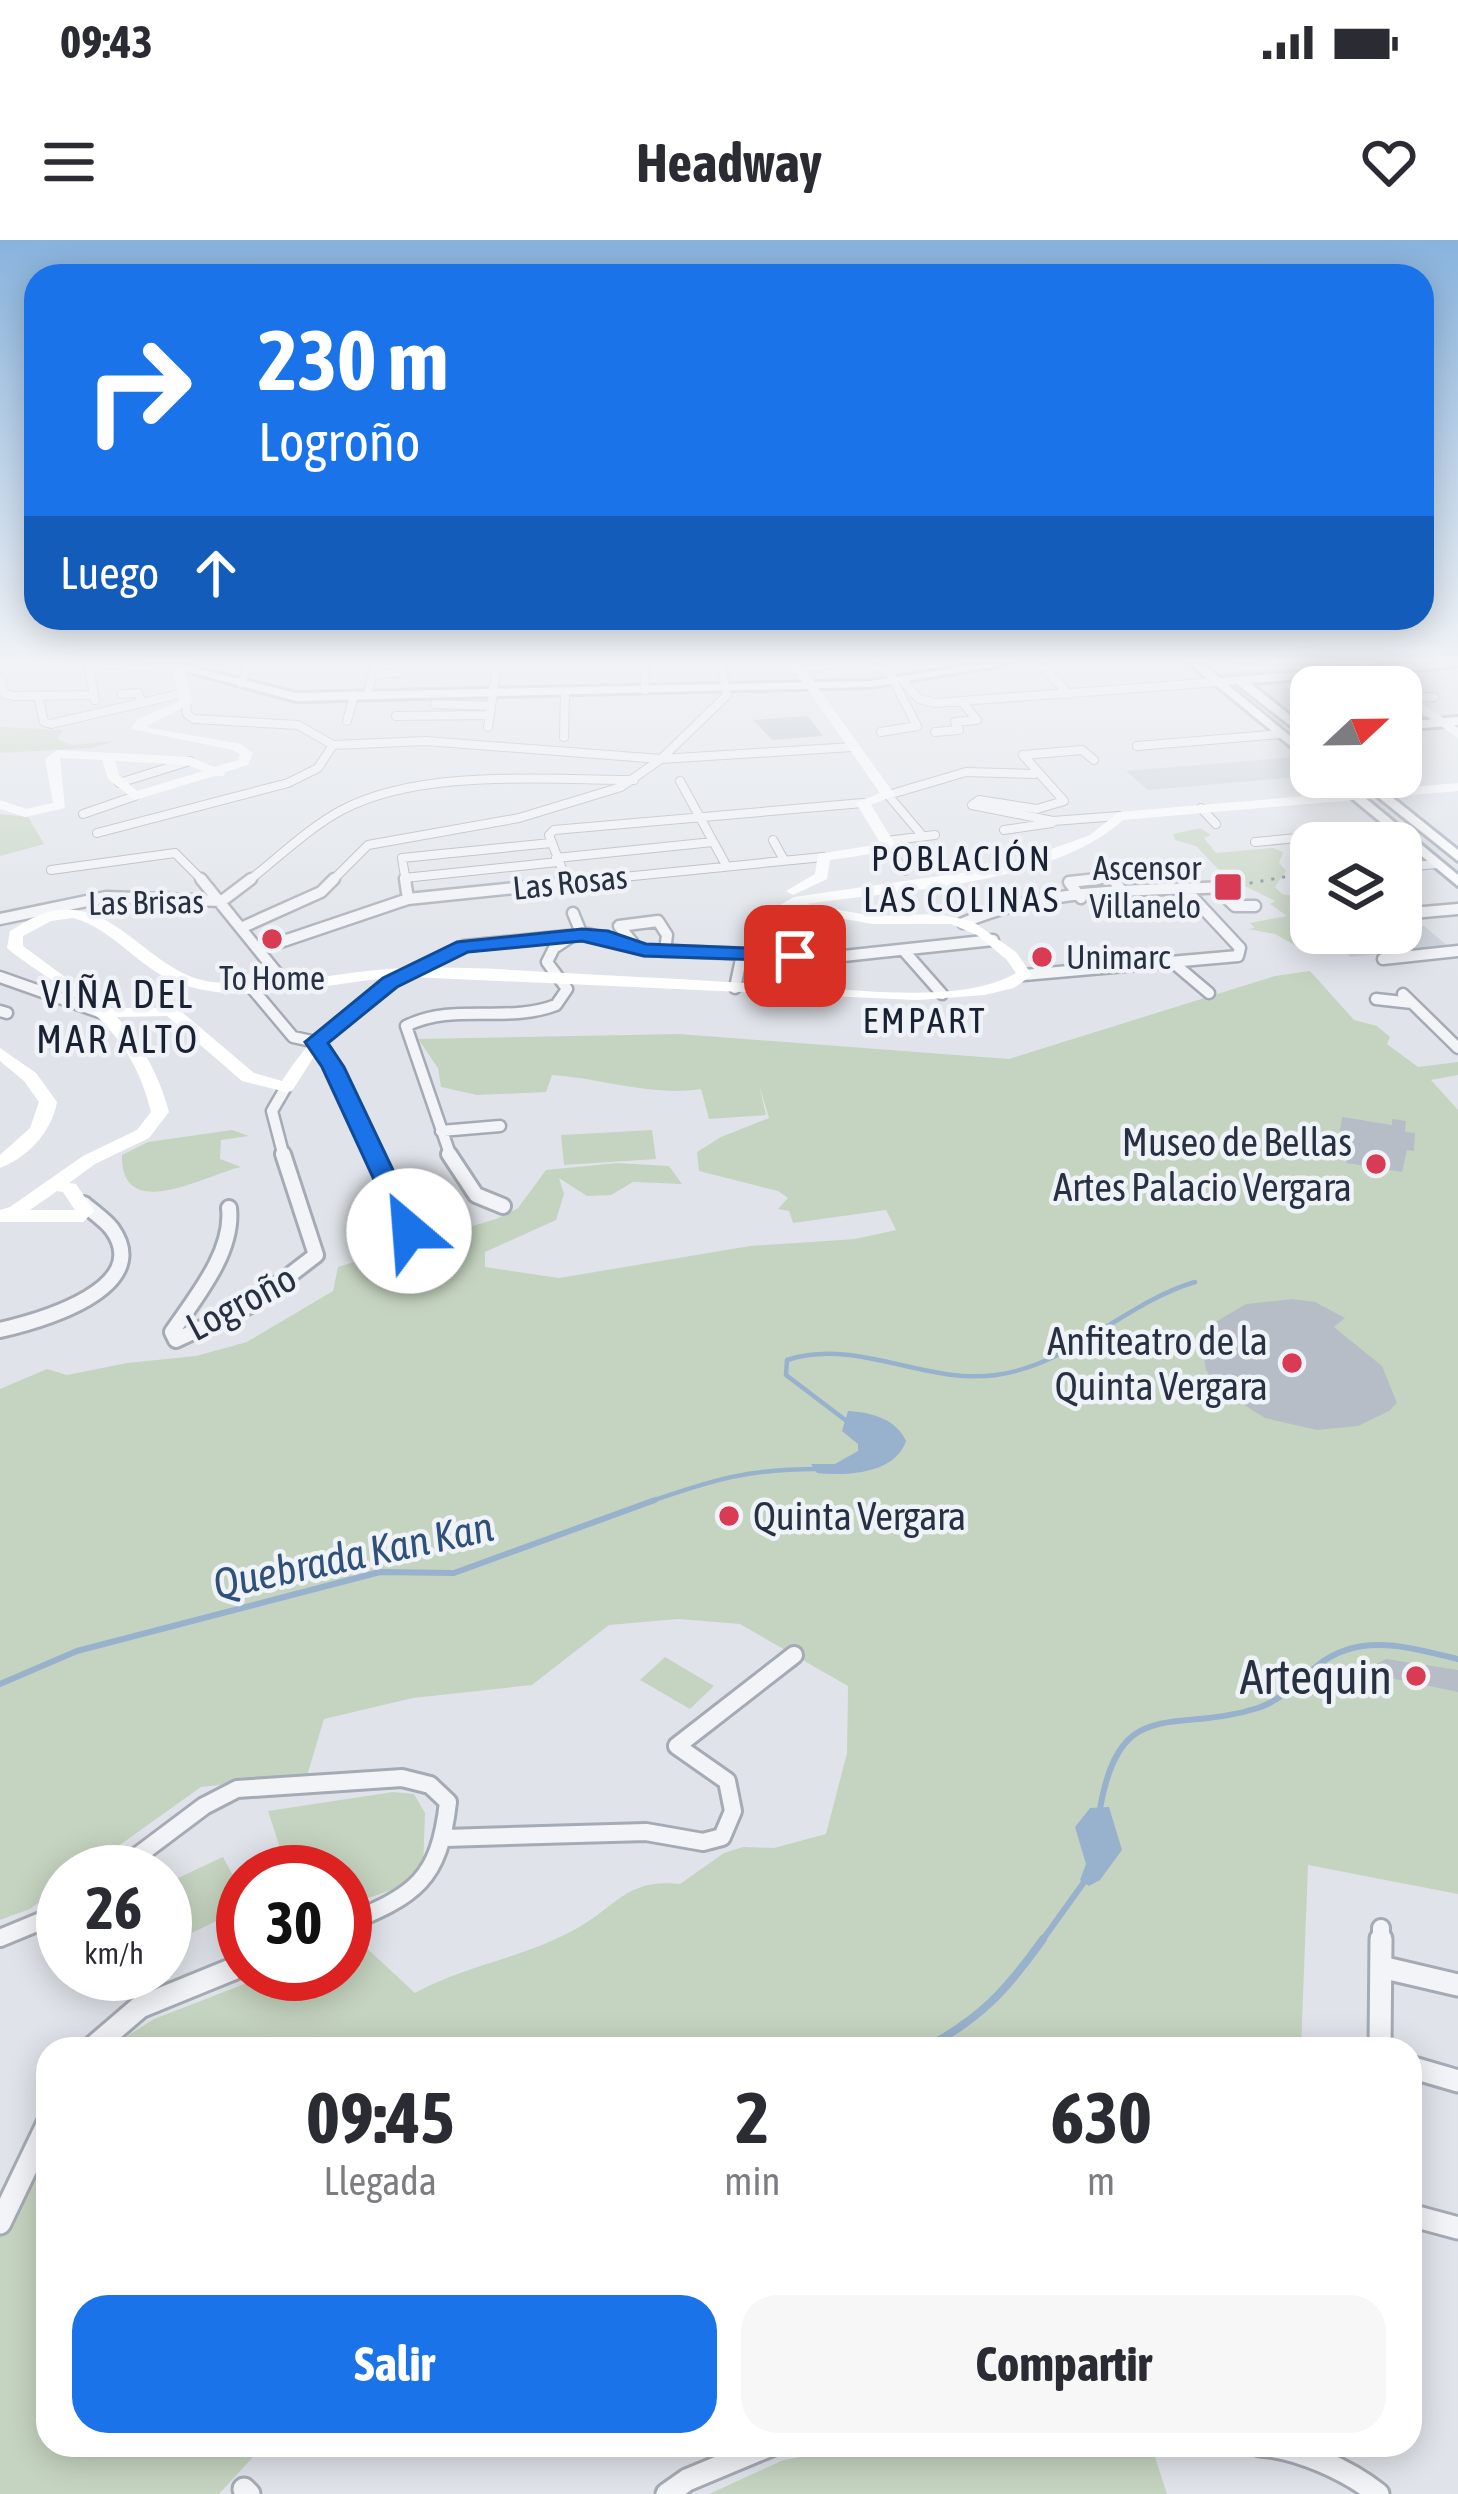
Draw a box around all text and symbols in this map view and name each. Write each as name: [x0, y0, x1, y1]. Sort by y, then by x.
text: 09:43: [60, 16, 153, 68]
icon: menu: [36, 129, 102, 195]
icon: heart: [1356, 129, 1422, 195]
text: Headway: [636, 132, 822, 193]
icon: right: [60, 312, 216, 468]
text: 230 m: [258, 312, 448, 408]
text: Logroño: [258, 411, 420, 472]
icon: ahead: [183, 540, 249, 606]
text: Luego: [60, 547, 159, 599]
north arrow: [1290, 666, 1422, 798]
map controls: [1290, 666, 1422, 954]
button: layers: [1290, 822, 1422, 954]
district label: POBLACIÓN LAS COLINAS: [863, 837, 1061, 920]
place label: Ascensor Villanelo: [1089, 849, 1202, 925]
street label: Las Rosas: [511, 857, 629, 907]
marker: Ascensor Villanelo: [1212, 871, 1244, 903]
street label: Las Brisas: [88, 882, 204, 922]
pin: [744, 905, 846, 1007]
icon: arrive: [762, 923, 828, 989]
marker: To Home: [259, 926, 285, 952]
place label: Unimarc: [1066, 938, 1171, 976]
marker: Unimarc: [1029, 944, 1055, 970]
place label: To Home: [219, 959, 325, 997]
district label: VIÑA DEL MAR ALTO: [36, 972, 200, 1061]
district label: EMPART: [862, 999, 988, 1041]
place label: Museo de Bellas Artes Palacio Vergara: [1053, 1120, 1352, 1209]
marker: Museo de Bellas Artes Palacio Vergara: [1363, 1151, 1389, 1177]
position arrow: [346, 1168, 472, 1294]
street label: Logroño: [179, 1255, 303, 1349]
place label: Anfiteatro de la Quinta Vergara: [1047, 1319, 1268, 1408]
marker: Anfiteatro de la Quinta Vergara: [1279, 1350, 1305, 1376]
place label: Quinta Vergara: [753, 1494, 966, 1538]
water label: Quebrada Kan Kan: [209, 1502, 497, 1608]
marker: Quinta Vergara: [716, 1503, 742, 1529]
place label: Artequin: [1240, 1649, 1392, 1704]
marker: Artequin: [1403, 1663, 1429, 1689]
speed limit sign: 30: [216, 1845, 372, 2001]
text: 26: [86, 1873, 142, 1942]
text: km/h: [84, 1936, 144, 1970]
text: 09:45: [306, 2076, 454, 2158]
text: 2: [735, 2076, 769, 2158]
text: 630: [1050, 2076, 1152, 2158]
text: Llegada: [323, 2159, 437, 2203]
text: min: [724, 2159, 780, 2203]
text: m: [1087, 2159, 1115, 2203]
button: Salir: [72, 2295, 717, 2433]
button: Compartir: [741, 2295, 1386, 2433]

